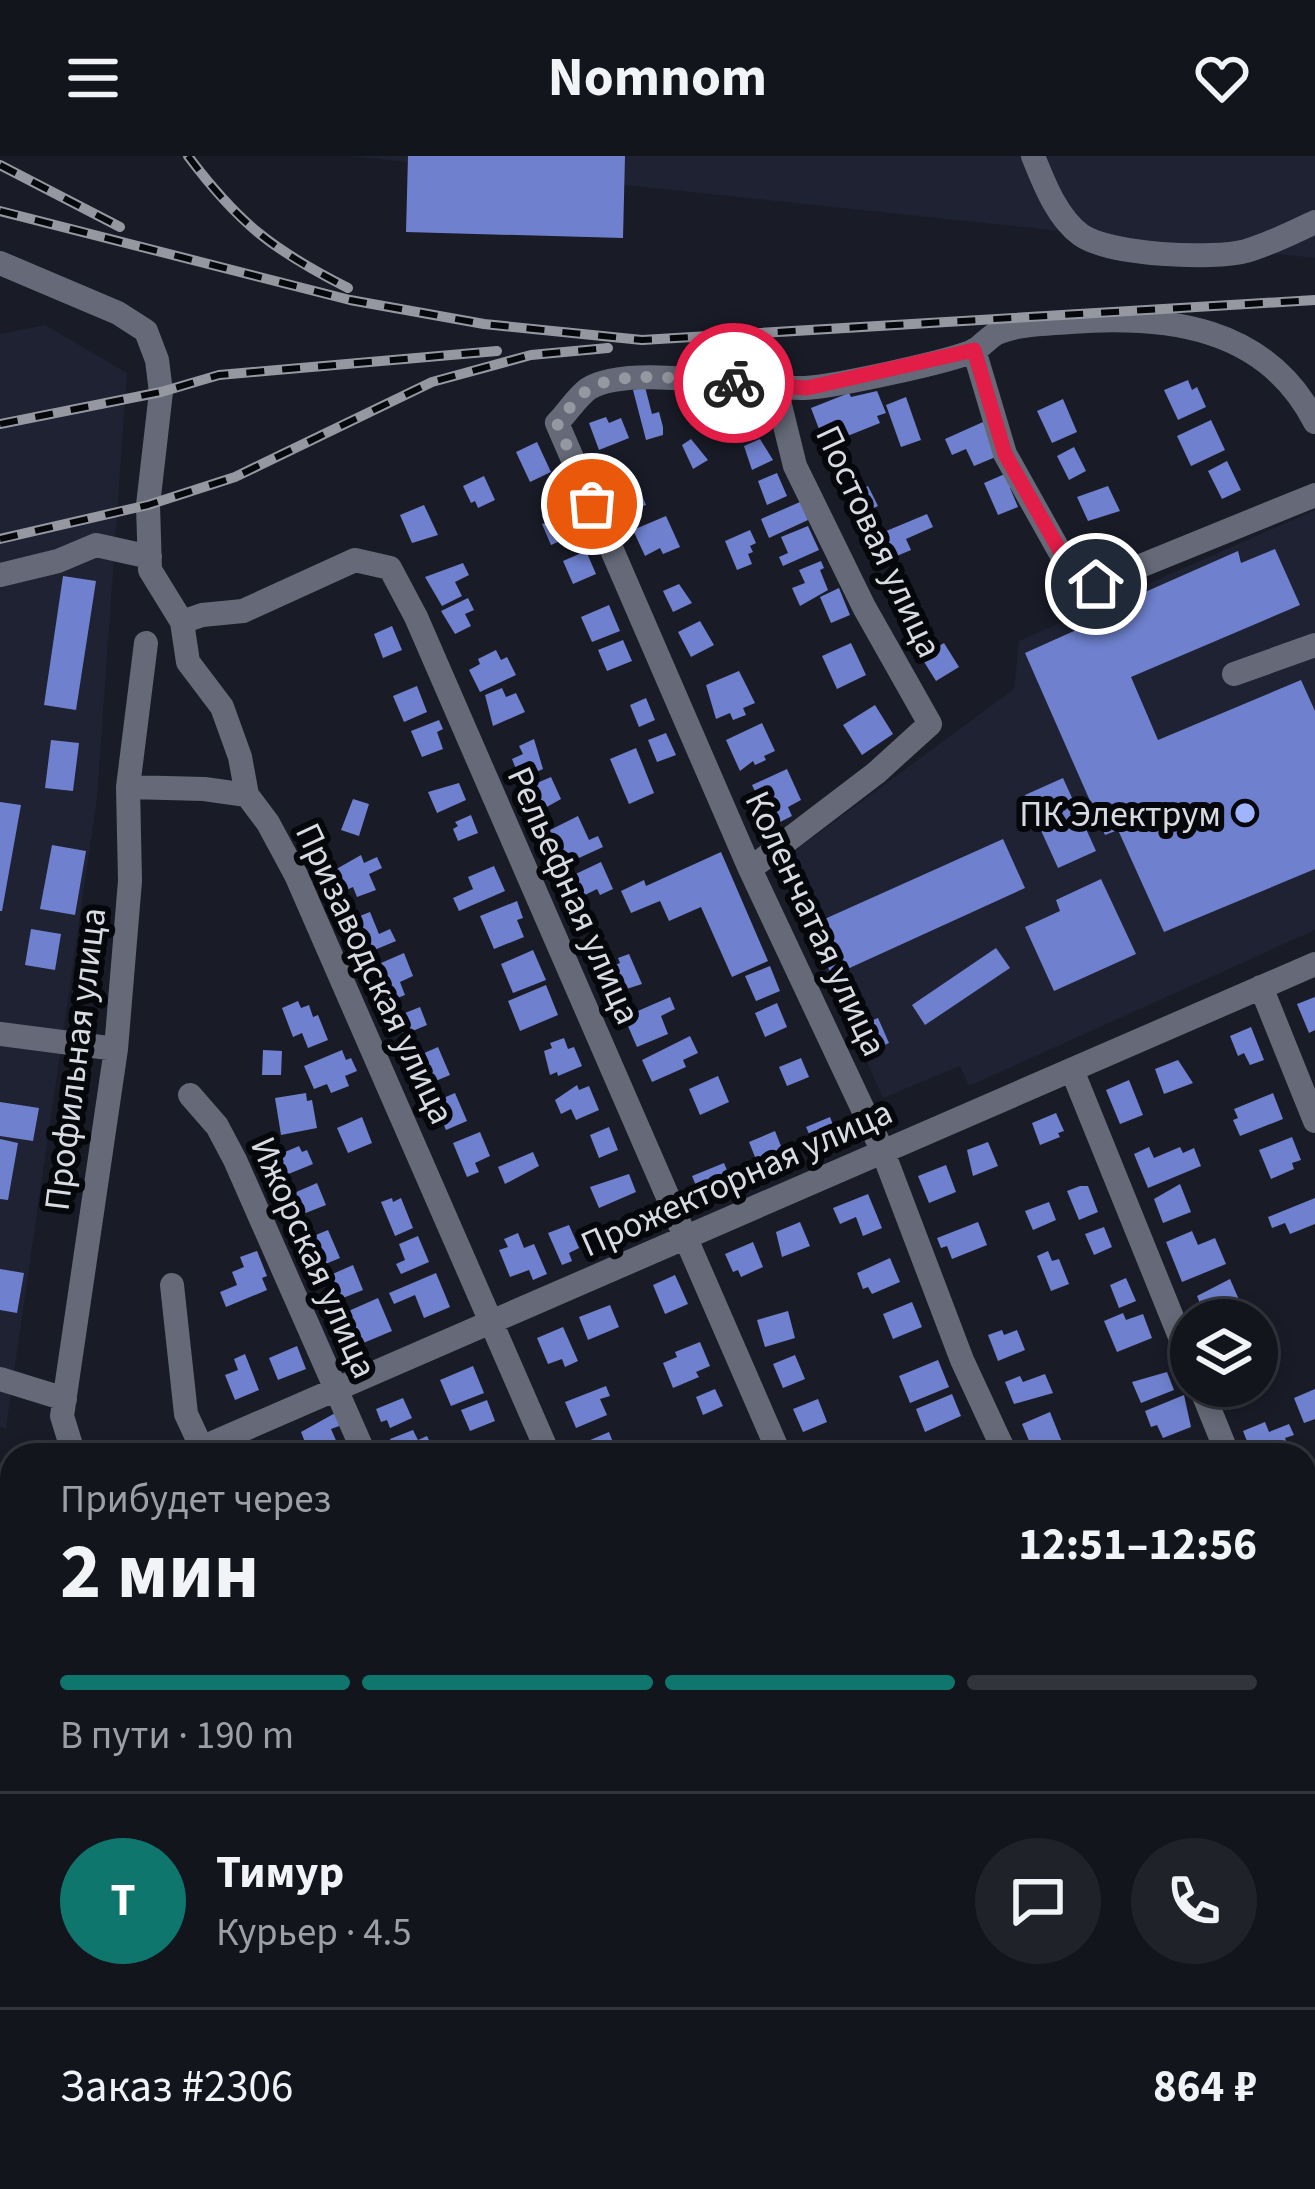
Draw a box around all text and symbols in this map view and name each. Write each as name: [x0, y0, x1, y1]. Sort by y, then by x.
text: Nomnom: [548, 40, 767, 117]
icon: menu: [60, 45, 126, 111]
icon: heart: [1189, 45, 1255, 111]
courier: [674, 323, 794, 443]
icon: bike: [701, 350, 767, 416]
street label: Постовая улица: [803, 417, 955, 666]
pin: [541, 453, 643, 555]
icon: bag: [559, 471, 625, 537]
pin: [1045, 533, 1147, 635]
icon: home: [1063, 551, 1129, 617]
street label: Рельефная улица: [494, 759, 653, 1032]
street label: Коленчатая улица: [732, 783, 899, 1065]
place label: ПК Электрум: [1019, 789, 1221, 840]
marker: ПК Электрум: [1232, 800, 1258, 826]
street label: Призаводская улица: [282, 815, 467, 1133]
street label: Профильная улица: [32, 905, 119, 1214]
street label: Прожекторная улица: [573, 1087, 900, 1270]
street label: Ижорская улица: [238, 1129, 390, 1386]
map controls: [1170, 1299, 1278, 1407]
button: layers: [1170, 1299, 1278, 1407]
text: Прибудет через: [60, 1472, 331, 1528]
text: 12:51–12:56: [1018, 1513, 1257, 1577]
text: 2 мин: [60, 1517, 259, 1628]
text: В пути · 190 m: [60, 1708, 294, 1764]
button: chat: [975, 1838, 1101, 1964]
button: phone: [1131, 1838, 1257, 1964]
text: Тимур: [216, 1841, 344, 1905]
text: Т: [110, 1869, 136, 1933]
text: Курьер · 4.5: [216, 1905, 412, 1961]
text: Заказ #2306: [60, 2055, 293, 2119]
text: 864 ₽: [1153, 2055, 1257, 2119]

